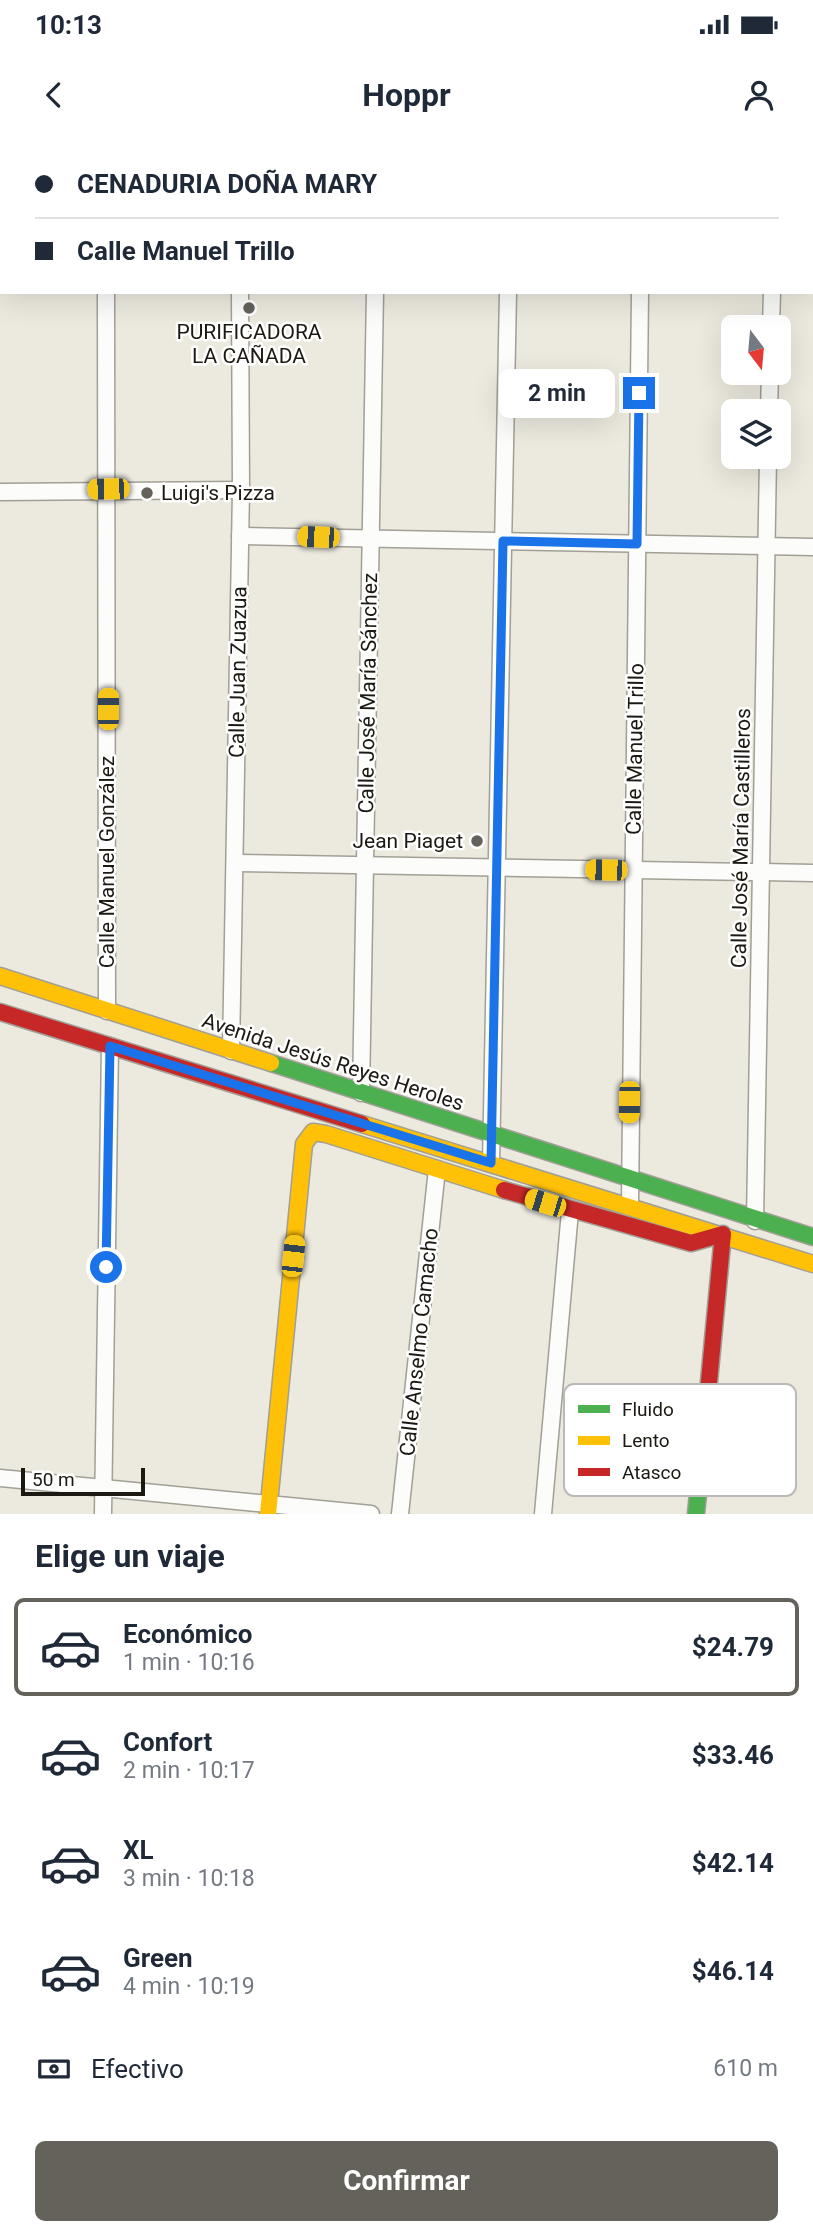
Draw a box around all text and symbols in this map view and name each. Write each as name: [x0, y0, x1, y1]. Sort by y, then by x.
text: 10:13: [35, 10, 102, 40]
icon: back: [35, 76, 73, 114]
text: Hoppr: [362, 76, 451, 114]
icon: person: [740, 76, 778, 114]
text: CENADURIA DOÑA MARY: [77, 169, 377, 199]
text: Calle Manuel Trillo: [77, 236, 295, 266]
marker: PURIFICADORA LA CAÑADA: [241, 300, 257, 316]
north arrow: [721, 315, 791, 385]
map controls: [721, 315, 791, 469]
place label: PURIFICADORA LA CAÑADA: [176, 320, 322, 368]
callout: 2 min: [499, 369, 614, 418]
route end: [623, 377, 655, 409]
text: 2 min: [528, 380, 586, 407]
button: layers: [721, 399, 791, 469]
car: [87, 478, 130, 500]
place label: Luigi's Pizza: [161, 481, 275, 505]
marker: Luigi's Pizza: [139, 485, 155, 501]
car: [297, 526, 340, 548]
street label: Calle José María Sánchez: [354, 572, 382, 814]
street label: Calle Juan Zuazua: [225, 586, 251, 758]
street label: Calle Manuel Trillo: [622, 663, 648, 835]
car: [98, 688, 119, 730]
street label: Calle José María Castilleros: [727, 708, 755, 968]
street label: Calle Manuel González: [95, 756, 119, 968]
place label: Jean Piaget: [352, 829, 463, 853]
marker: Jean Piaget: [469, 833, 485, 849]
car: [585, 859, 628, 881]
street label: Avenida Jesús Reyes Heroles: [199, 1008, 467, 1116]
car: [619, 1081, 640, 1123]
car: [522, 1187, 569, 1219]
street label: Calle Anselmo Camacho: [395, 1227, 443, 1457]
car: [281, 1234, 306, 1278]
route start: [90, 1251, 122, 1283]
legend: [564, 1384, 796, 1496]
text: Fluido: [622, 1398, 674, 1421]
text: Lento: [622, 1429, 670, 1452]
text: Atasco: [622, 1461, 681, 1484]
scale bar: [21, 1465, 145, 1497]
text: 50 m: [32, 1468, 75, 1491]
text: Elige un viaje: [35, 1537, 225, 1575]
icon: car: [39, 1616, 102, 1679]
text: Económico: [123, 1619, 252, 1649]
text: $24.79: [692, 1632, 774, 1662]
text: 1 min · 10:16: [123, 1649, 255, 1676]
icon: car: [39, 1724, 102, 1787]
text: Confort: [123, 1727, 212, 1757]
text: $33.46: [692, 1740, 774, 1770]
text: 2 min · 10:17: [123, 1757, 255, 1784]
icon: car: [39, 1832, 102, 1895]
text: XL: [123, 1835, 154, 1865]
text: $42.14: [692, 1848, 774, 1878]
text: 3 min · 10:18: [123, 1865, 255, 1892]
icon: car: [39, 1940, 102, 2003]
text: Green: [123, 1943, 193, 1973]
text: $46.14: [692, 1956, 774, 1986]
text: 4 min · 10:19: [123, 1973, 255, 2000]
icon: cash: [35, 2050, 73, 2088]
text: Efectivo: [91, 2054, 184, 2084]
text: 610 m: [713, 2055, 778, 2082]
button: Confirmar: [35, 2141, 778, 2221]

